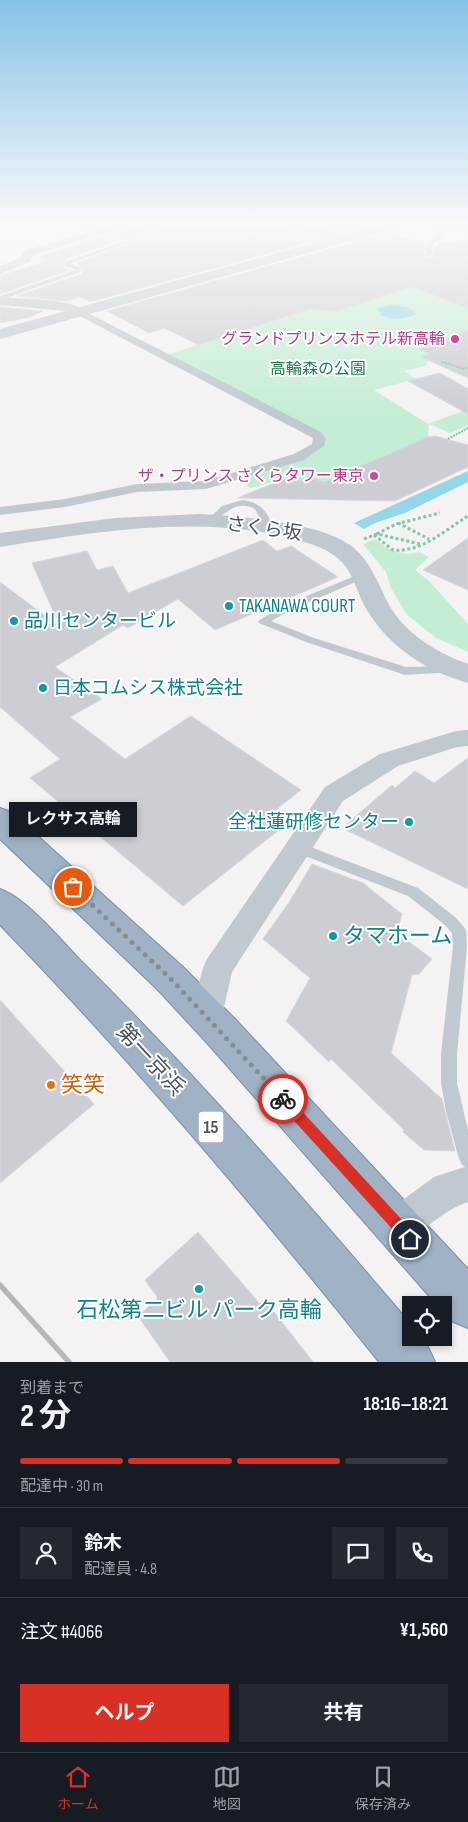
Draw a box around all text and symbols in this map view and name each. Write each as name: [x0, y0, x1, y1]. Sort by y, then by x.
place label: グランドプリンスホテル新高輪: [221, 330, 445, 349]
marker: グランドプリンスホテル新高輪: [449, 333, 461, 345]
park label: 高輪森の公園: [270, 360, 366, 379]
place label: ザ・プリンス さくらタワー東京: [138, 467, 364, 486]
marker: ザ・プリンス さくらタワー東京: [368, 470, 380, 482]
street label: さくら坂: [225, 512, 303, 546]
place label: TAKANAWA COURT: [239, 595, 356, 618]
marker: TAKANAWA COURT: [223, 600, 235, 612]
place label: 品川センタービル: [24, 610, 176, 633]
marker: 品川センタービル: [8, 615, 20, 627]
place label: 日本コムシス株式会社: [53, 677, 243, 700]
marker: 日本コムシス株式会社: [37, 682, 49, 694]
callout: レクサス高輪: [9, 802, 137, 837]
text: レクサス高輪: [25, 810, 121, 829]
place label: 全社蓮研修センター: [228, 811, 399, 834]
marker: 全社蓮研修センター: [403, 816, 415, 828]
pin: [52, 866, 94, 908]
icon: bag: [59, 873, 87, 901]
place label: タマホーム: [343, 923, 452, 950]
marker: タマホーム: [327, 930, 339, 942]
street label: 第一京浜: [110, 1019, 190, 1101]
place label: 笑笑: [61, 1072, 105, 1099]
courier: [258, 1074, 308, 1124]
marker: 笑笑: [45, 1079, 57, 1091]
icon: bike: [269, 1085, 297, 1113]
road number: 15: [198, 1112, 224, 1142]
pin: [389, 1218, 431, 1260]
icon: home: [396, 1225, 424, 1253]
marker: 石松第二ビル パーク高輪: [193, 1283, 205, 1295]
map controls: [402, 1296, 452, 1346]
button: locate: [402, 1296, 452, 1346]
place label: 石松第二ビル パーク高輪: [76, 1297, 322, 1324]
text: 到着まで: [20, 1379, 84, 1398]
text: 18:16–18:21: [363, 1393, 448, 1416]
text: 2 分: [20, 1397, 71, 1436]
text: 配達中 · 30 m: [20, 1477, 103, 1496]
button: person: [20, 1527, 72, 1579]
button: chat: [332, 1527, 384, 1579]
button: phone: [396, 1527, 448, 1579]
text: 鈴木: [84, 1532, 122, 1555]
text: 配達員 · 4.8: [84, 1560, 157, 1579]
text: ¥1,560: [400, 1619, 448, 1642]
text: 注文 #4066: [20, 1621, 103, 1644]
button: ヘルプ: [20, 1684, 229, 1742]
button: 共有: [239, 1684, 448, 1742]
tab: ホーム: [57, 1763, 99, 1813]
tab: 地図: [213, 1763, 241, 1813]
tab: 保存済み: [355, 1763, 411, 1813]

